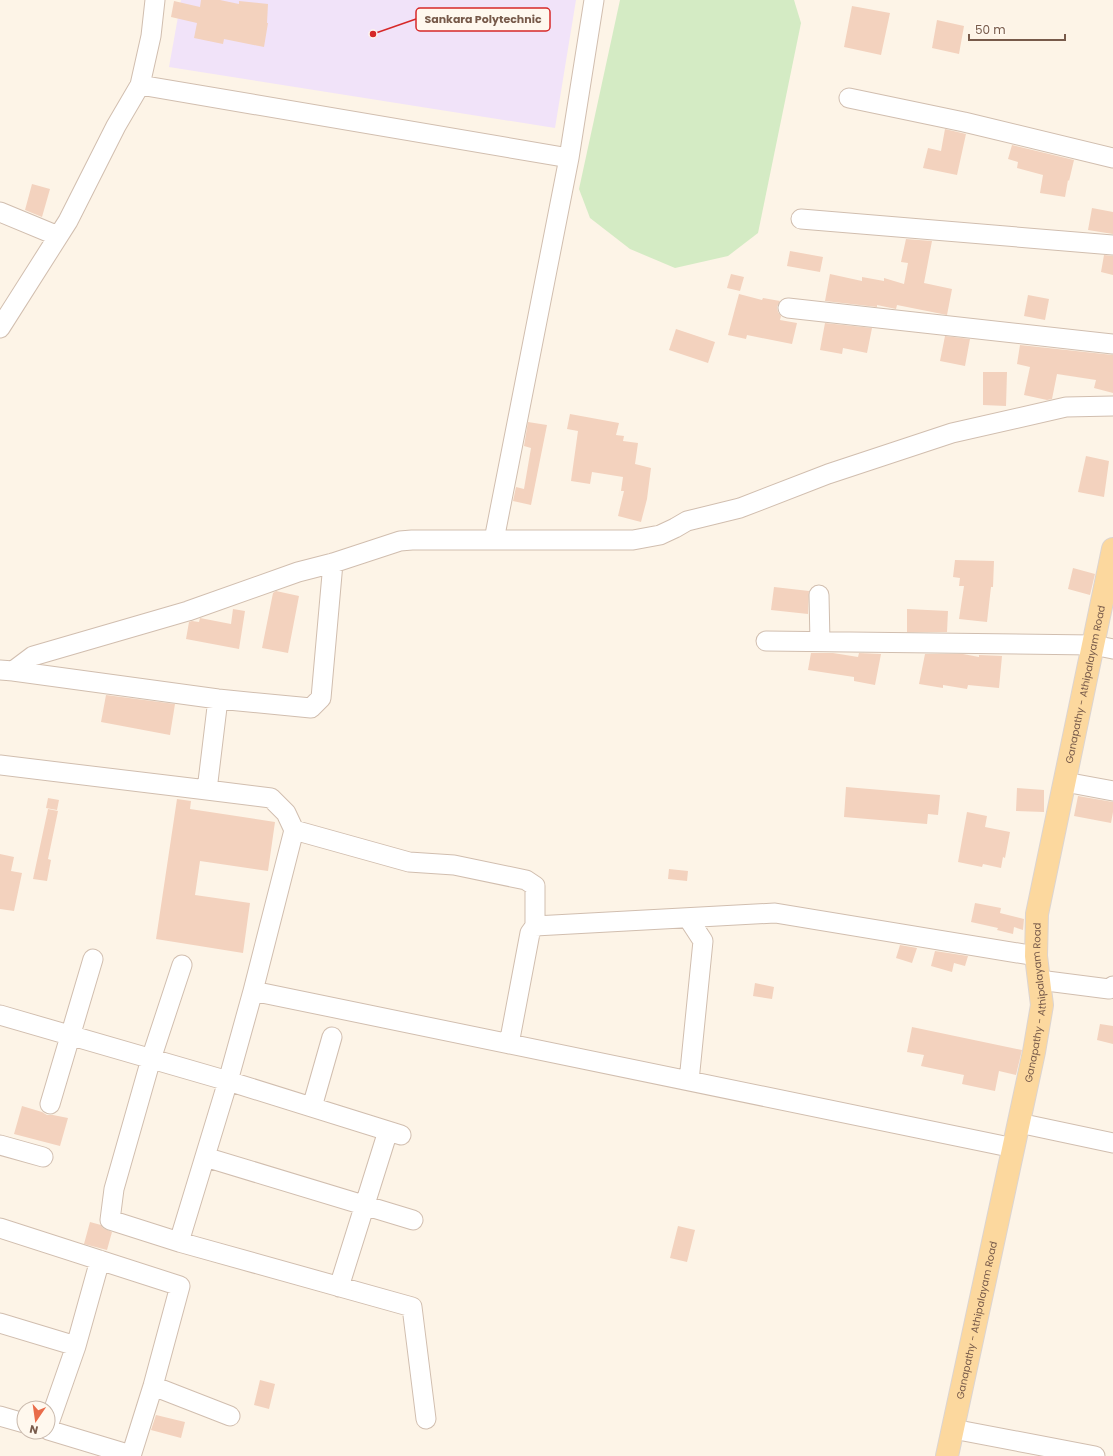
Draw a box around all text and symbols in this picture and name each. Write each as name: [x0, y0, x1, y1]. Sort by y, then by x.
callout: Sankara Polytechnic: [416, 8, 550, 31]
text: Sankara Polytechnic: [424, 11, 542, 27]
scale bar: [969, 16, 1065, 42]
text: 50 m: [975, 21, 1006, 38]
street label: Ganapathy - Athipalayam Road: [1062, 604, 1109, 765]
street label: Ganapathy - Athipalayam Road: [1021, 923, 1050, 1084]
street label: Ganapathy - Athipalayam Road: [952, 1240, 1001, 1401]
north arrow: [16, 1400, 56, 1440]
text: N: [28, 1421, 40, 1438]

